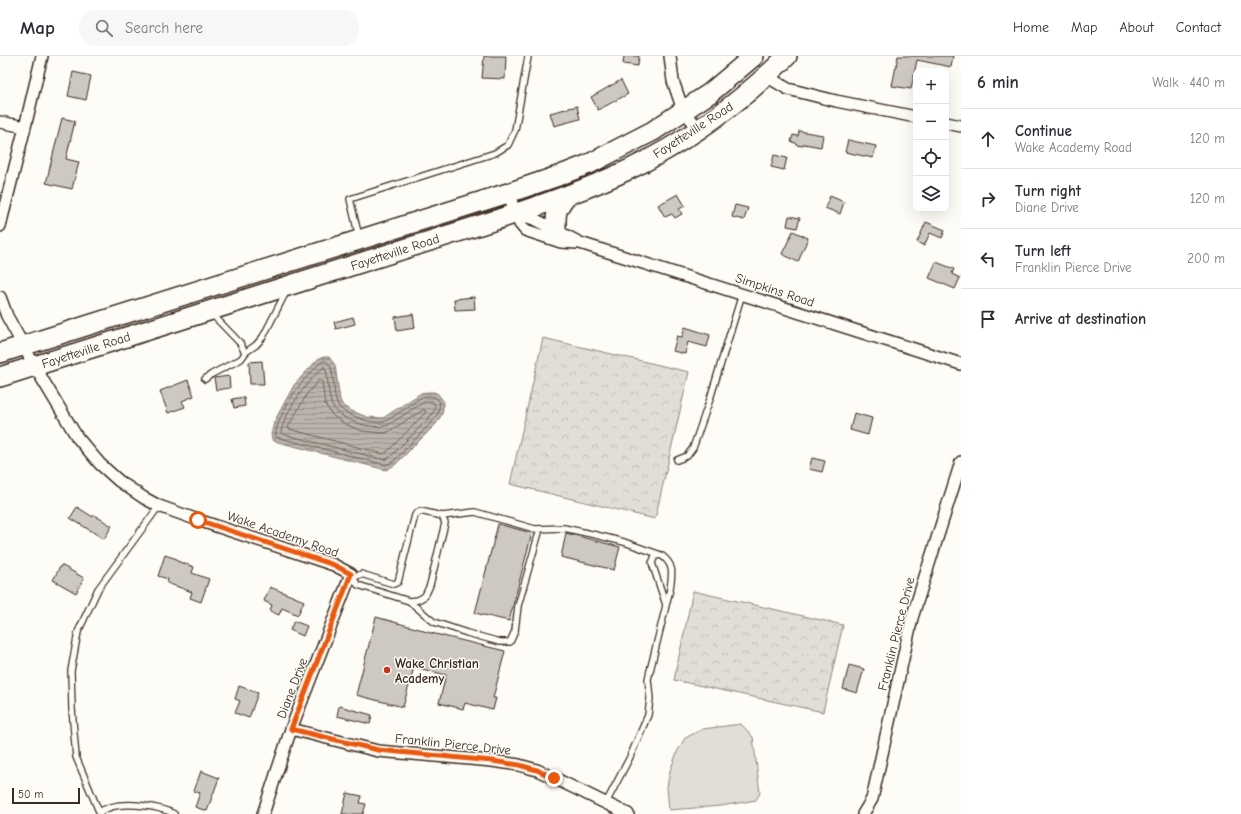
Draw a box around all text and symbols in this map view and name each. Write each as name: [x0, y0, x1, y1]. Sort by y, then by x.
search box: [79, 10, 359, 46]
text: Map: [20, 17, 55, 39]
icon: search: [93, 17, 115, 39]
text: Search here: [125, 19, 203, 37]
text: Home: [1013, 19, 1049, 36]
text: Map: [1071, 19, 1097, 36]
text: About: [1119, 19, 1154, 36]
text: Contact: [1176, 19, 1221, 36]
map controls: [913, 68, 949, 212]
button: +: [913, 68, 949, 104]
text: 6 min: [977, 73, 1019, 92]
text: Walk · 440 m: [1152, 75, 1225, 90]
street label: Fayetteville Road: [650, 99, 736, 161]
button: −: [913, 104, 949, 140]
text: Continue: [1015, 122, 1072, 140]
icon: ahead: [977, 128, 999, 150]
text: 120 m: [1190, 131, 1225, 146]
button: locate: [913, 140, 949, 176]
text: Wake Academy Road: [1015, 140, 1132, 155]
button: layers: [913, 176, 949, 212]
text: Turn right: [1015, 182, 1081, 200]
icon: right: [977, 188, 999, 210]
text: 120 m: [1190, 191, 1225, 206]
text: Diane Drive: [1015, 200, 1079, 215]
street label: Fayetteville Road: [349, 231, 441, 273]
text: Turn left: [1015, 242, 1071, 260]
icon: left: [977, 248, 999, 270]
text: 200 m: [1187, 251, 1225, 266]
text: Franklin Pierce Drive: [1015, 260, 1132, 275]
street label: Simpkins Road: [734, 270, 816, 310]
icon: arrive: [977, 308, 999, 330]
text: Arrive at destination: [1015, 310, 1146, 328]
street label: Fayetteville Road: [40, 329, 132, 371]
street label: Wake Academy Road: [225, 508, 341, 560]
route start: [189, 511, 207, 529]
street label: Franklin Pierce Drive: [875, 575, 917, 692]
street label: Diane Drive: [274, 655, 311, 720]
place label: Wake Christian Academy: [395, 656, 479, 686]
marker: Wake Christian Academy: [382, 665, 392, 675]
street label: Franklin Pierce Drive: [394, 730, 512, 758]
route end: [545, 769, 563, 787]
scale bar: [12, 786, 80, 805]
text: 50 m: [18, 788, 43, 801]

